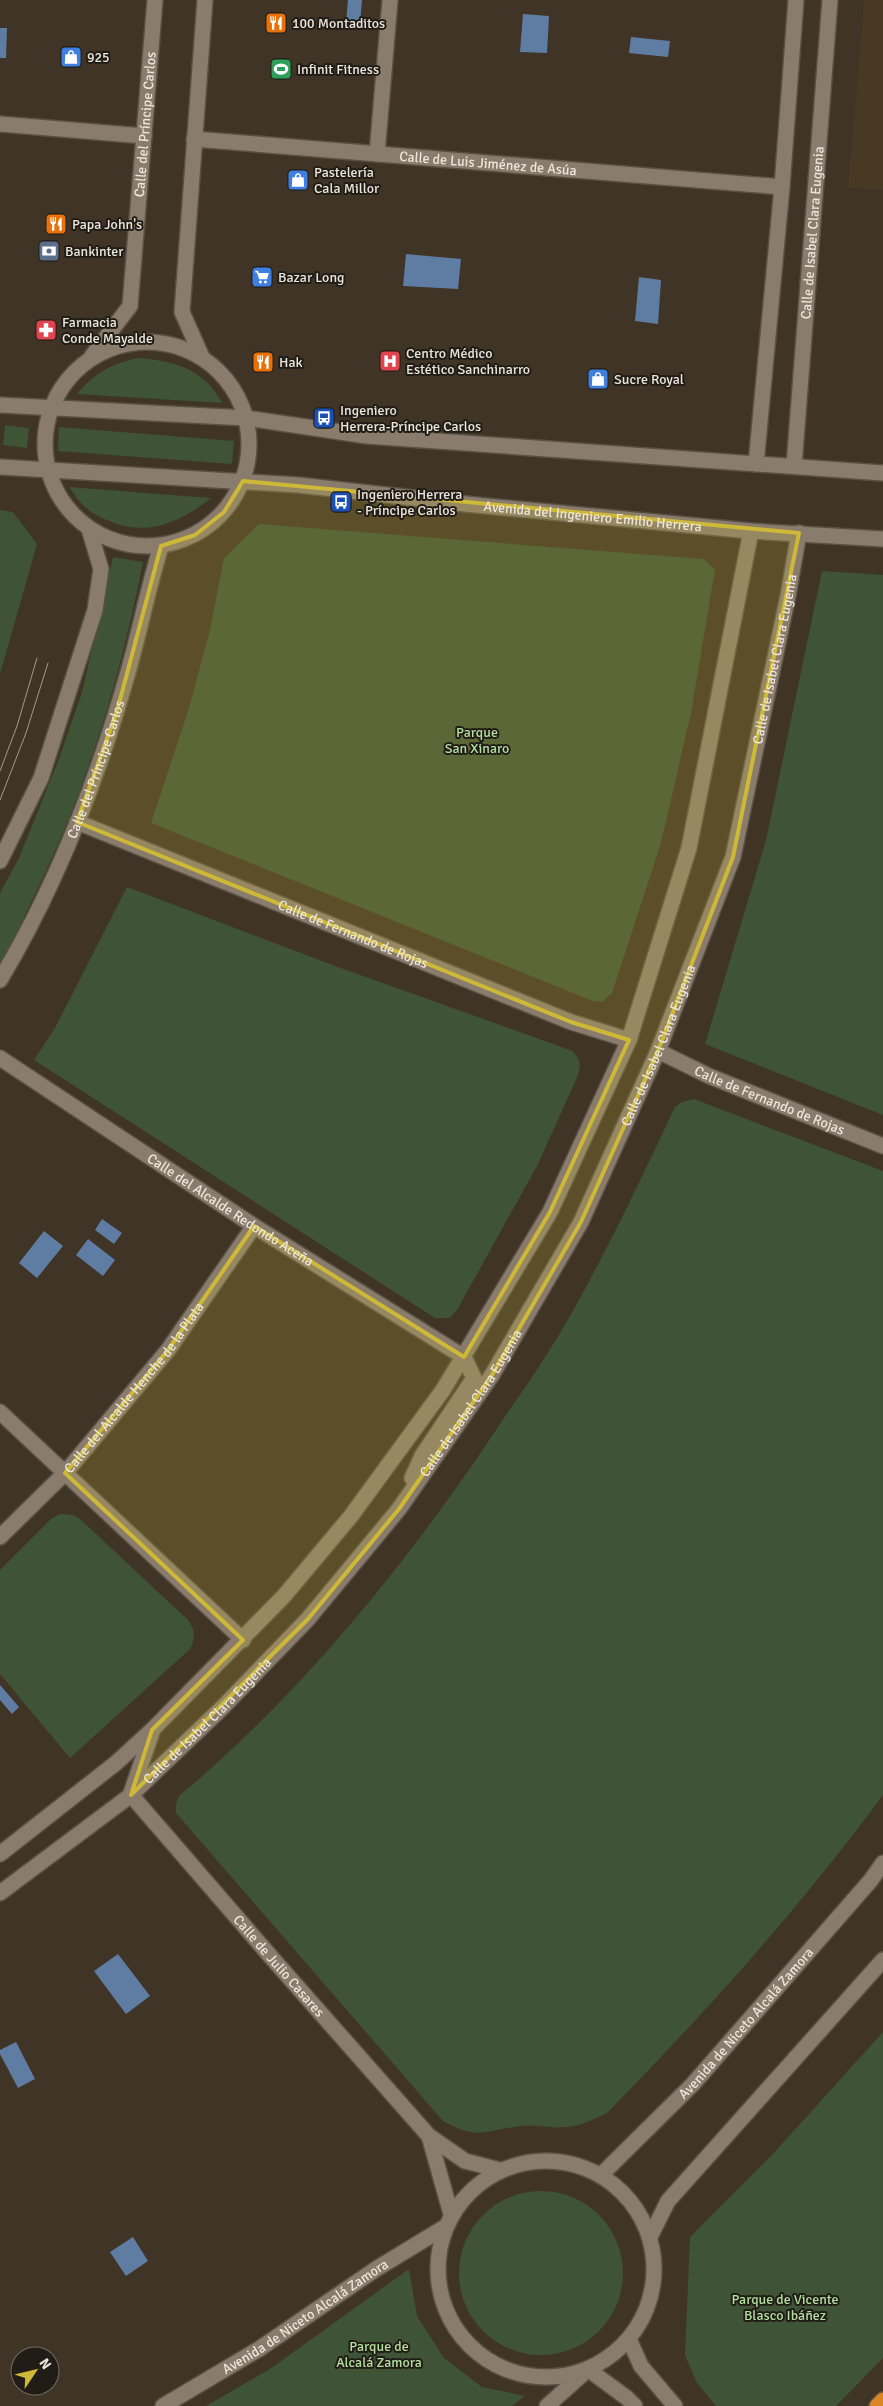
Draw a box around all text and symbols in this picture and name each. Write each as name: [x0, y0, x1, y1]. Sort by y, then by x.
restaurant icon: 100 Montaditos: [264, 11, 288, 35]
place label: 100 Montaditos: [292, 15, 385, 32]
shop icon: 925: [59, 45, 83, 69]
place label: 925: [87, 49, 110, 66]
street label: Calle del Príncipe Carlos: [131, 51, 160, 198]
sports icon: Infinit Fitness: [269, 57, 293, 81]
place label: Infinit Fitness: [297, 61, 379, 78]
street label: Calle de Isabel Clara Eugenia: [797, 146, 828, 320]
street label: Calle de Luis Jiménez de Asúa: [399, 148, 577, 179]
place label: Pastelería Cala Millor: [314, 164, 380, 197]
shop icon: Pastelería Cala Millor: [286, 168, 310, 192]
restaurant icon: Papa John's: [44, 212, 68, 236]
place label: Papa John's: [72, 216, 142, 233]
bank icon: Bankinter: [37, 239, 61, 263]
place label: Bankinter: [65, 243, 124, 260]
supermarket icon: Bazar Long: [250, 265, 274, 289]
place label: Bazar Long: [278, 269, 344, 286]
place label: Farmacia Conde Mayalde: [62, 314, 153, 347]
pharmacy icon: Farmacia Conde Mayalde: [34, 318, 58, 342]
place label: Centro Médico Estético Sanchinarro: [406, 345, 530, 378]
hospital icon: Centro Médico Estético Sanchinarro: [378, 349, 402, 373]
restaurant icon: Hak: [251, 350, 275, 374]
place label: Hak: [279, 354, 303, 371]
shop icon: Sucre Royal: [586, 367, 610, 391]
place label: Sucre Royal: [614, 371, 684, 388]
place label: Ingeniero Herrera-Príncipe Carlos: [340, 402, 481, 435]
bus stop icon: Ingeniero Herrera-Príncipe Carlos: [312, 406, 336, 430]
place label: Ingeniero Herrera - Príncipe Carlos: [357, 486, 462, 519]
bus stop icon: Ingeniero Herrera - Príncipe Carlos: [329, 490, 353, 514]
street label: Avenida del Ingeniero Emilio Herrera: [483, 498, 703, 535]
street label: Calle de Isabel Clara Eugenia: [749, 573, 801, 746]
street label: Calle del Príncipe Carlos: [64, 698, 128, 841]
park label: Parque San Xinaro: [445, 724, 509, 757]
street label: Calle de Fernando de Rojas: [275, 896, 431, 972]
street label: Calle de Isabel Clara Eugenia: [617, 962, 700, 1129]
street label: Calle de Fernando de Rojas: [692, 1062, 847, 1139]
street label: Calle del Alcalde Redondo Aceña: [144, 1150, 317, 1270]
street label: Calle del Alcalde Henche de la Plata: [61, 1299, 208, 1477]
street label: Calle de Isabel Clara Eugenia: [416, 1326, 526, 1480]
street label: Calle de Isabel Clara Eugenia: [140, 1654, 275, 1788]
street label: Calle de Julio Casares: [230, 1912, 328, 2021]
street label: Avenida de Niceto Alcalá Zamora: [675, 1944, 817, 2103]
street label: Avenida de Niceto Alcalá Zamora: [219, 2256, 391, 2378]
park label: Parque de Vicente Blasco Ibáñez: [731, 2291, 839, 2324]
park label: Parque de Alcalá Zamora: [336, 2338, 422, 2371]
north arrow: [10, 2346, 60, 2396]
text: N: [35, 2355, 55, 2373]

